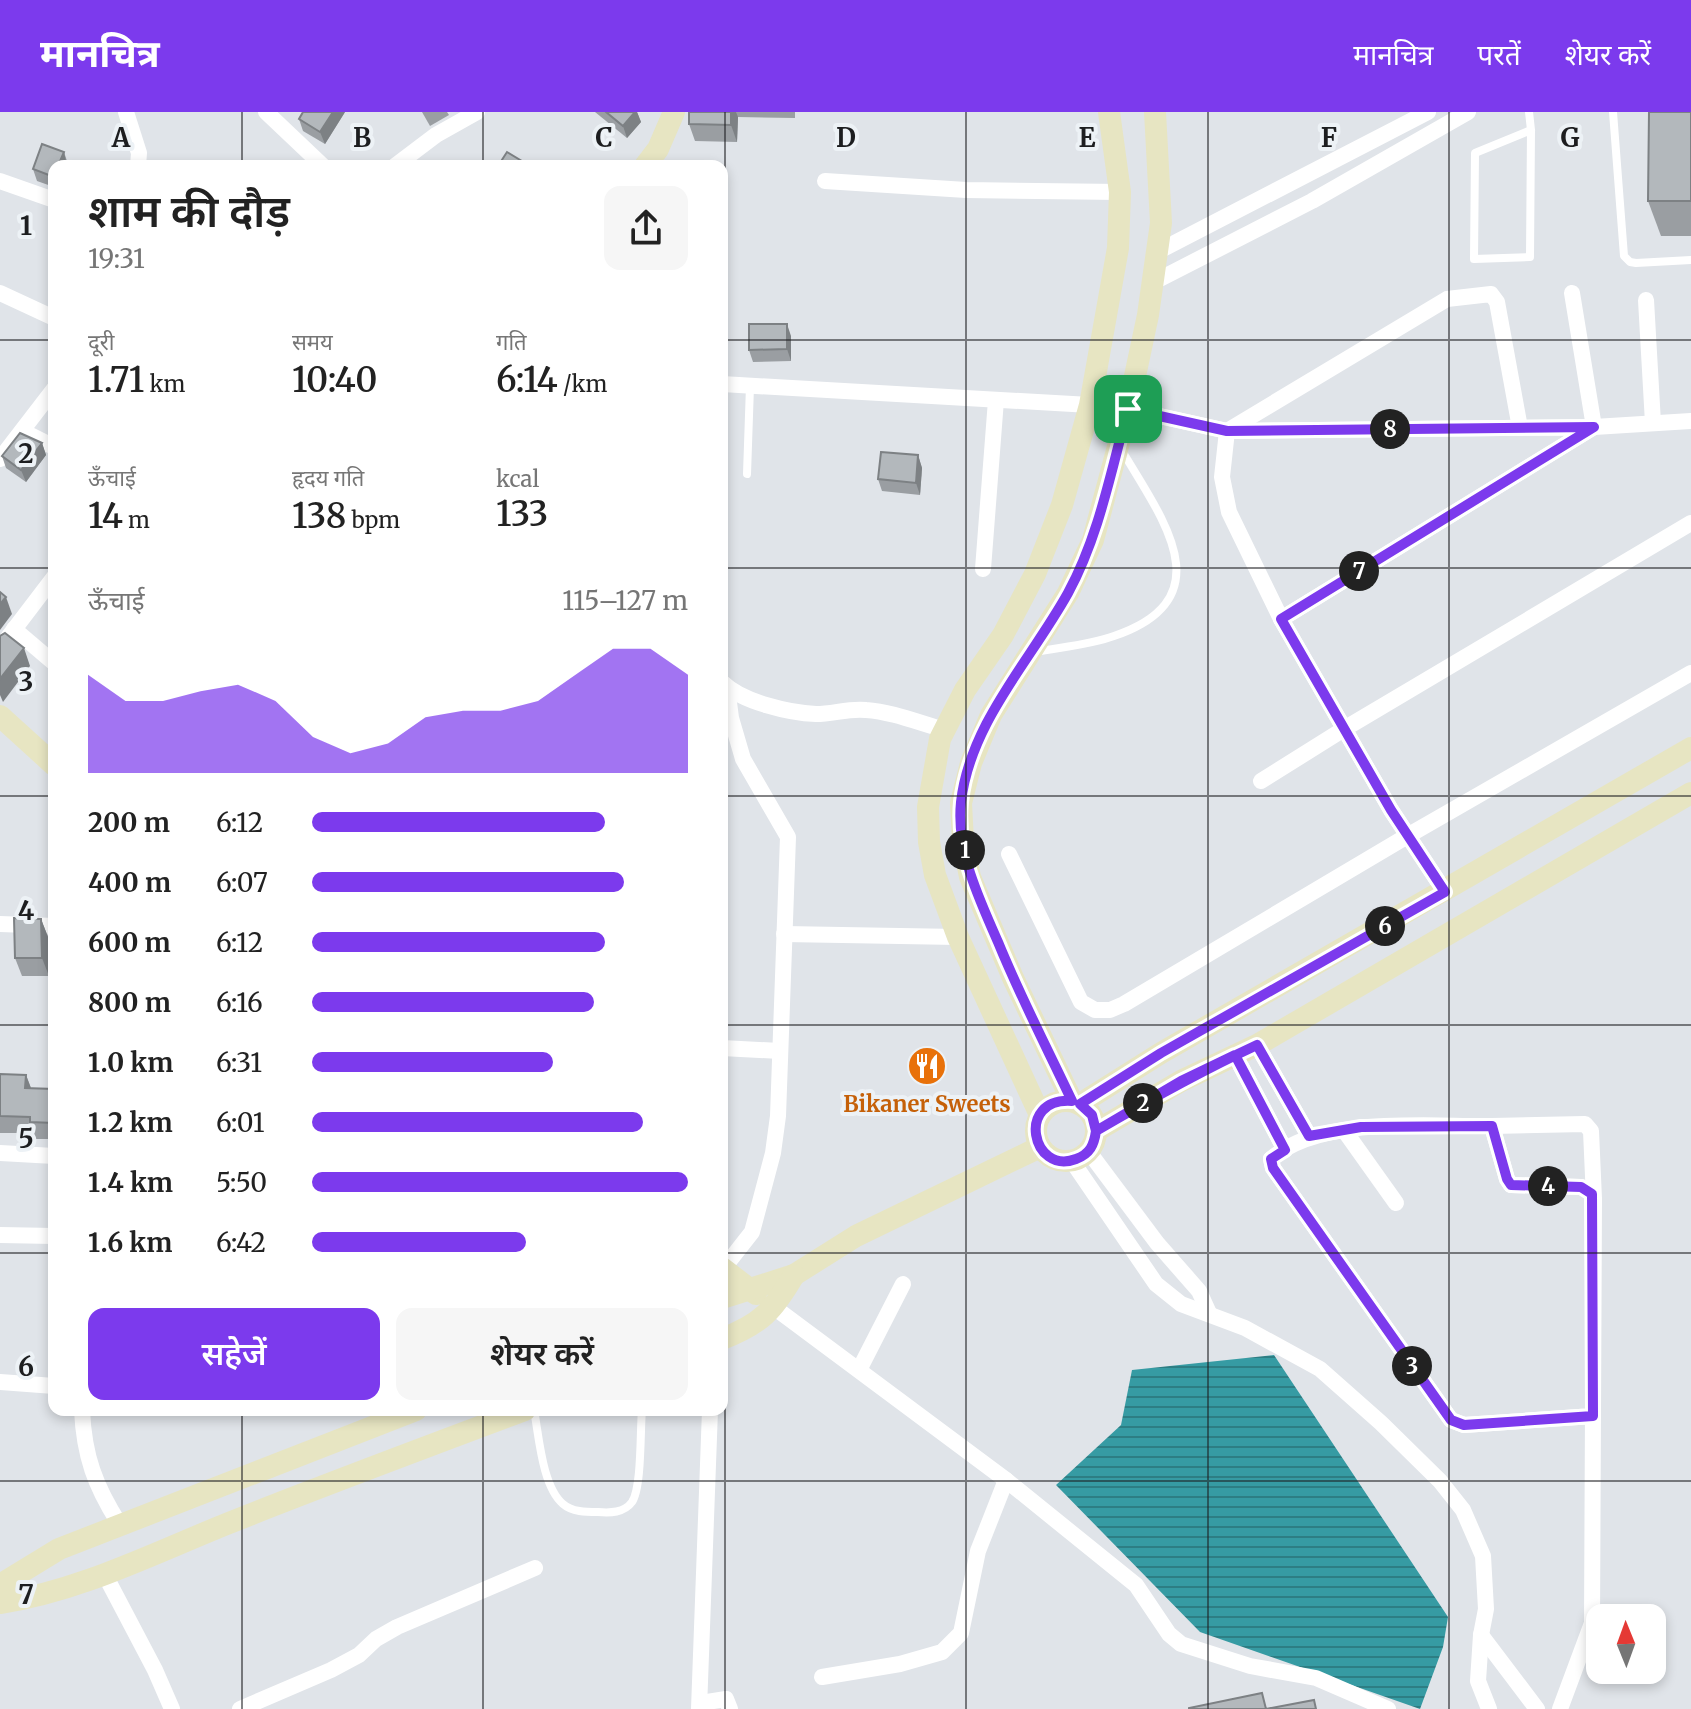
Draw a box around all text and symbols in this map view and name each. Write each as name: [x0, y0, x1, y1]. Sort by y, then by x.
text: मानचित्र: [40, 30, 160, 77]
text: मानचित्र: [1353, 37, 1433, 73]
text: परतें: [1477, 37, 1521, 73]
text: शेयर करें: [1565, 37, 1651, 73]
text: A: [111, 121, 131, 154]
text: B: [353, 121, 371, 154]
text: C: [595, 121, 613, 154]
text: D: [836, 121, 856, 154]
text: E: [1079, 121, 1096, 154]
text: F: [1321, 121, 1337, 154]
text: G: [1561, 121, 1580, 154]
text: शाम की दौड़: [88, 184, 290, 239]
button: share: [604, 186, 688, 270]
text: 1: [20, 209, 32, 242]
text: 19:31: [88, 242, 145, 275]
text: दूरी: [88, 328, 114, 356]
text: समय: [292, 328, 333, 356]
text: गति: [496, 328, 527, 356]
text: 1.71: [88, 359, 144, 401]
text: 10:40: [292, 359, 377, 401]
text: 6:14: [496, 359, 558, 401]
text: km: [144, 370, 185, 398]
text: /km: [558, 370, 607, 398]
pin: [1094, 375, 1162, 443]
icon: arrive: [1106, 387, 1150, 431]
pin: 8: [1370, 409, 1410, 449]
text: 8: [1383, 415, 1397, 443]
text: 2: [18, 437, 34, 470]
text: ऊँचाई: [88, 464, 136, 492]
text: हृदय गति: [292, 464, 364, 492]
text: kcal: [496, 465, 539, 493]
text: 133: [496, 493, 548, 535]
text: 14: [88, 495, 123, 537]
text: 138: [292, 495, 346, 537]
text: m: [123, 506, 150, 534]
text: bpm: [346, 506, 400, 534]
pin: 7: [1339, 551, 1379, 591]
text: 7: [1352, 557, 1366, 585]
text: ऊँचाई: [88, 584, 144, 617]
text: 115–127 m: [562, 584, 688, 617]
text: 3: [19, 665, 33, 698]
text: 200 m: [88, 806, 170, 839]
text: 6:12: [216, 806, 263, 839]
pin: 1: [945, 830, 985, 870]
text: 1: [960, 836, 970, 864]
text: 400 m: [88, 866, 171, 899]
text: 6:07: [216, 866, 268, 899]
text: 4: [18, 894, 35, 927]
pin: 6: [1365, 906, 1405, 946]
text: 6: [1378, 912, 1392, 940]
text: 600 m: [88, 926, 171, 959]
text: 6:12: [216, 926, 263, 959]
text: 800 m: [88, 986, 171, 1019]
text: 6:16: [216, 986, 263, 1019]
restaurant icon: Bikaner Sweets: [906, 1045, 948, 1087]
text: 1.0 km: [88, 1046, 173, 1079]
text: 6:31: [216, 1046, 262, 1079]
pin: 2: [1123, 1083, 1163, 1123]
text: 2: [1137, 1089, 1149, 1117]
place label: Bikaner Sweets: [843, 1090, 1011, 1118]
text: 1.2 km: [88, 1106, 173, 1139]
text: 6:01: [216, 1106, 264, 1139]
text: 5: [18, 1122, 34, 1155]
text: 1.4 km: [88, 1166, 173, 1199]
text: 5:50: [216, 1166, 267, 1199]
pin: 4: [1528, 1166, 1568, 1206]
text: 4: [1541, 1172, 1555, 1200]
text: 1.6 km: [88, 1226, 172, 1259]
text: 6:42: [216, 1226, 266, 1259]
button: सहेजें: [88, 1308, 380, 1400]
button: शेयर करें: [396, 1308, 688, 1400]
pin: 3: [1392, 1346, 1432, 1386]
text: 6: [18, 1350, 34, 1383]
text: 3: [1406, 1352, 1418, 1380]
text: 7: [18, 1578, 34, 1611]
north arrow: [1586, 1604, 1666, 1684]
map controls: [1586, 1604, 1666, 1684]

